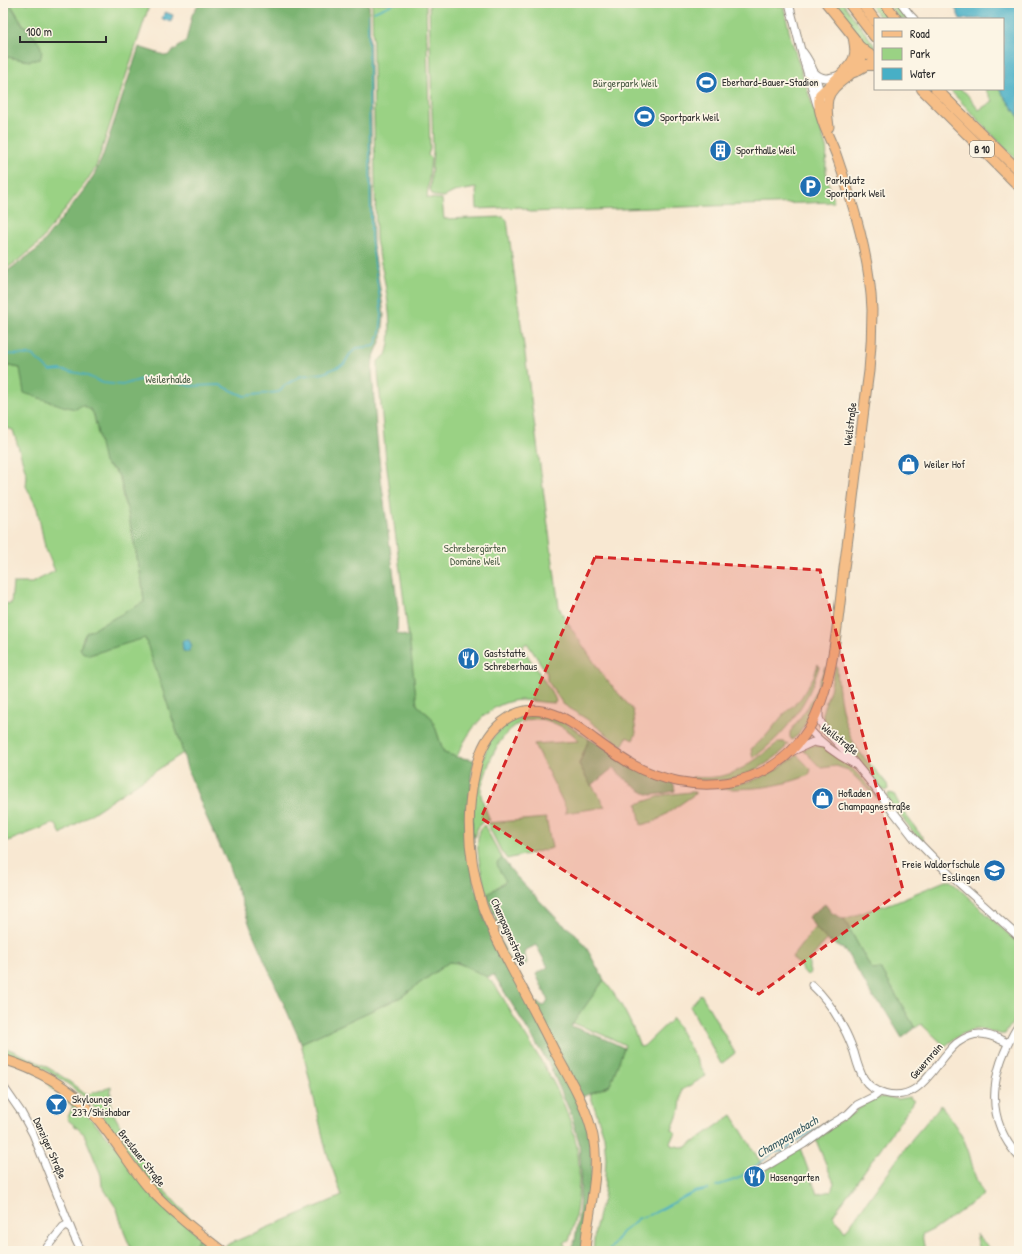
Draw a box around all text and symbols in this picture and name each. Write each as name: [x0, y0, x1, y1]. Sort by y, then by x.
scale bar: [20, 18, 106, 44]
legend: [874, 18, 1004, 90]
text: 100 m: [26, 23, 52, 40]
text: Road: [910, 25, 930, 42]
text: Park: [910, 45, 930, 62]
text: Water: [910, 65, 936, 82]
sports icon: Eberhard-Bauer-Stadion: [694, 69, 720, 95]
place label: Eberhard-Bauer-Stadion: [722, 75, 819, 89]
park label: Bürgerpark Weil: [593, 76, 657, 90]
sports icon: Sportpark Weil: [632, 104, 658, 130]
place label: Sportpark Weil: [660, 110, 719, 124]
building icon: Sporthalle Weil: [707, 137, 733, 163]
road number: B 10: [970, 141, 994, 157]
place label: Sporthalle Weil: [736, 143, 795, 157]
parking icon: Parkplatz Sportpark Weil: [798, 173, 824, 199]
place label: Parkplatz Sportpark Weil: [826, 173, 885, 200]
park label: Weilerhalde: [145, 372, 191, 386]
street label: Weilstraße: [840, 401, 860, 446]
shop icon: Weiler Hof: [896, 451, 922, 477]
place label: Weiler Hof: [924, 457, 965, 471]
park label: Schrebergärten Domäne Weil: [444, 541, 506, 568]
restaurant icon: Gaststatte Schreberhaus: [456, 646, 482, 672]
place label: Gaststatte Schreberhaus: [484, 646, 537, 673]
street label: Weilstraße: [819, 720, 862, 758]
shop icon: Hofladen Champagnestraße: [809, 786, 835, 812]
place label: Hofladen Champagnestraße: [838, 786, 911, 813]
place label: Freie Waldorfschule Esslingen: [901, 857, 981, 884]
school or university icon: Freie Waldorfschule Esslingen: [982, 857, 1008, 883]
street label: Champagnestraße: [488, 896, 530, 969]
street label: Geuernrain: [906, 1040, 946, 1082]
bar icon: Skylounge 237/Shishabar: [44, 1092, 70, 1118]
place label: Skylounge 237/Shishabar: [72, 1092, 131, 1119]
water label: Champagnebach: [753, 1111, 822, 1162]
street label: Danziger Straße: [30, 1115, 70, 1181]
street label: Breslauer Straße: [115, 1127, 169, 1190]
restaurant icon: Hasengarten: [742, 1164, 768, 1190]
place label: Hasengarten: [770, 1170, 820, 1184]

